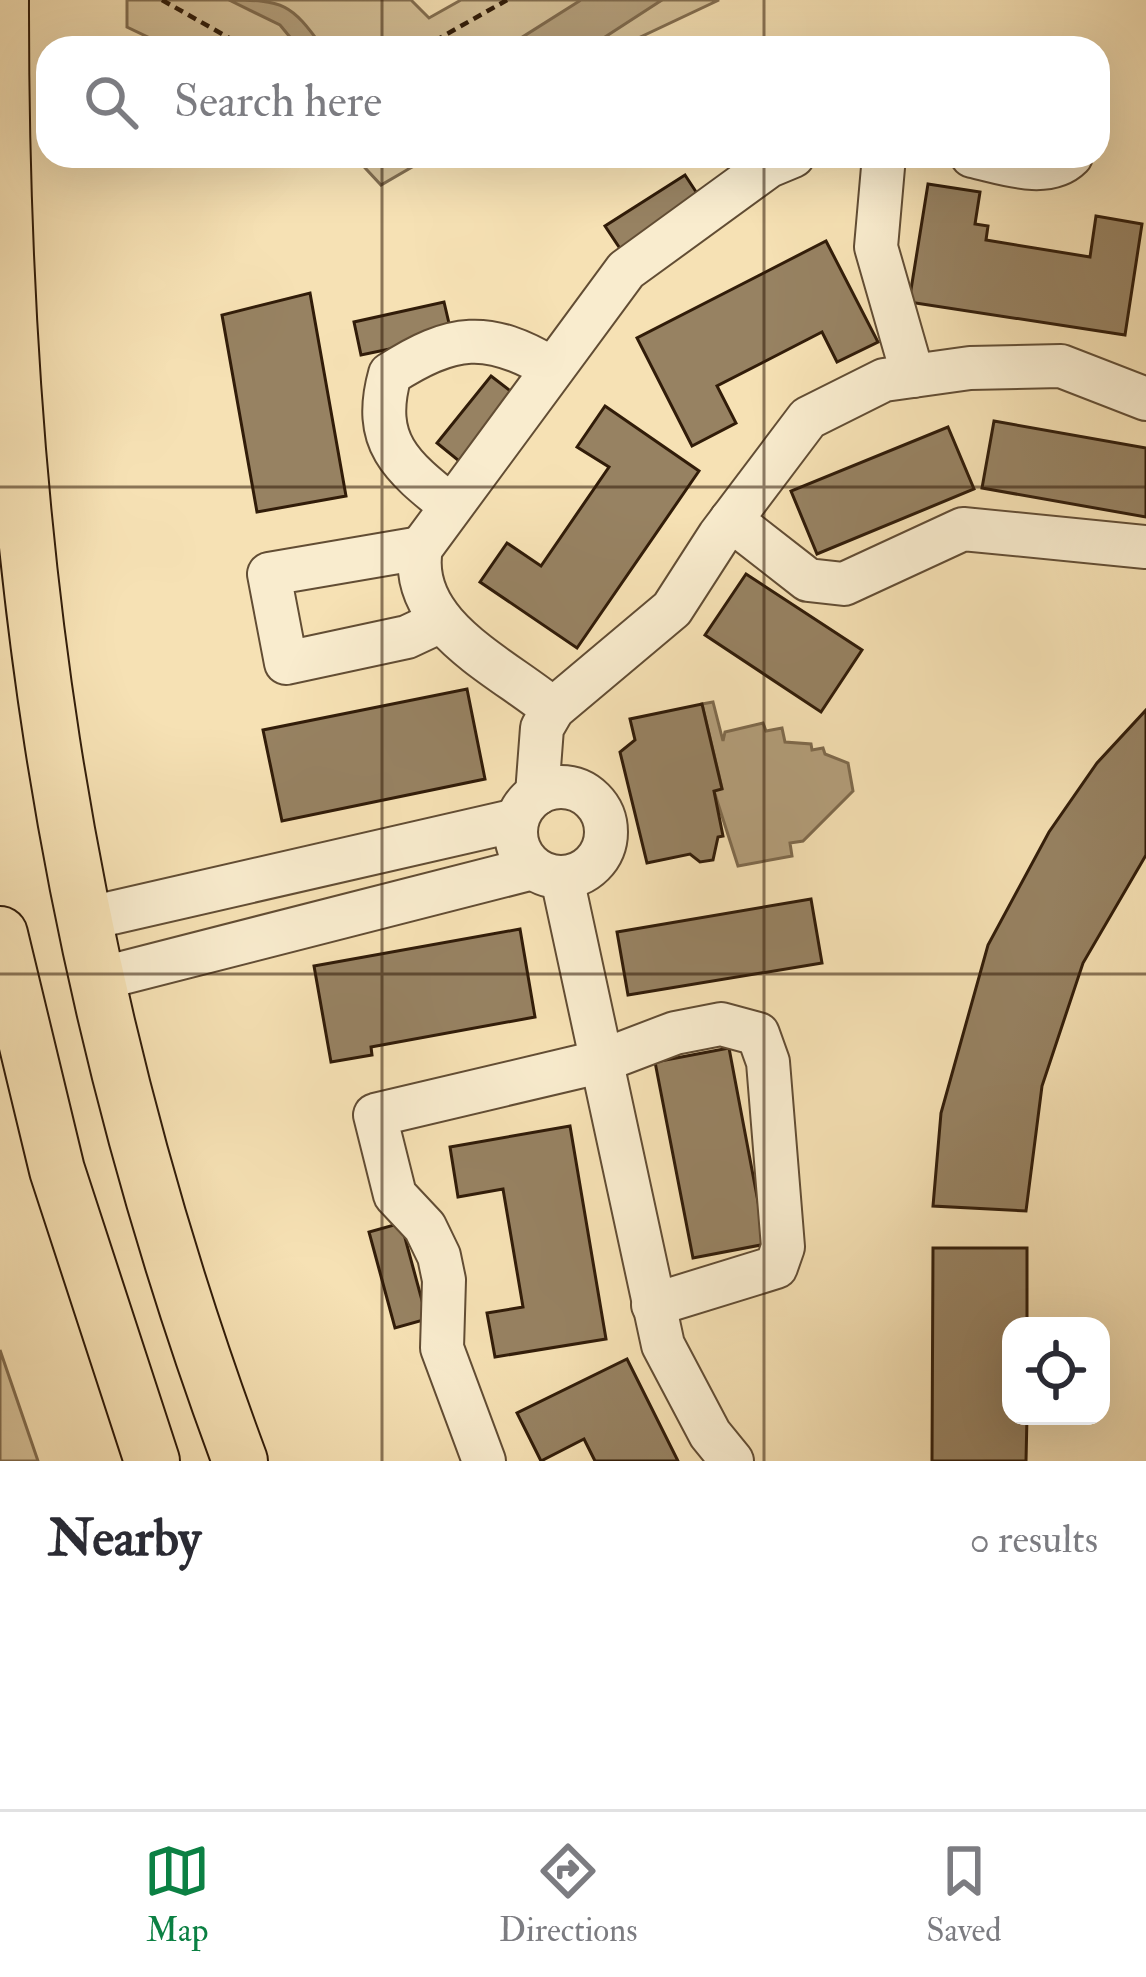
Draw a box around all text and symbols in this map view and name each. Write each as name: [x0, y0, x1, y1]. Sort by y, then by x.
search box: [36, 36, 1110, 168]
icon: search: [78, 69, 144, 135]
text: Search here: [174, 74, 382, 130]
map controls: [1002, 1317, 1110, 1425]
button: locate: [1002, 1317, 1110, 1425]
text: Nearby: [48, 1507, 201, 1571]
text: 0 results: [970, 1515, 1098, 1564]
tab: Map: [144, 1838, 210, 1951]
tab: Directions: [499, 1838, 638, 1951]
tab: Saved: [926, 1838, 1002, 1951]

